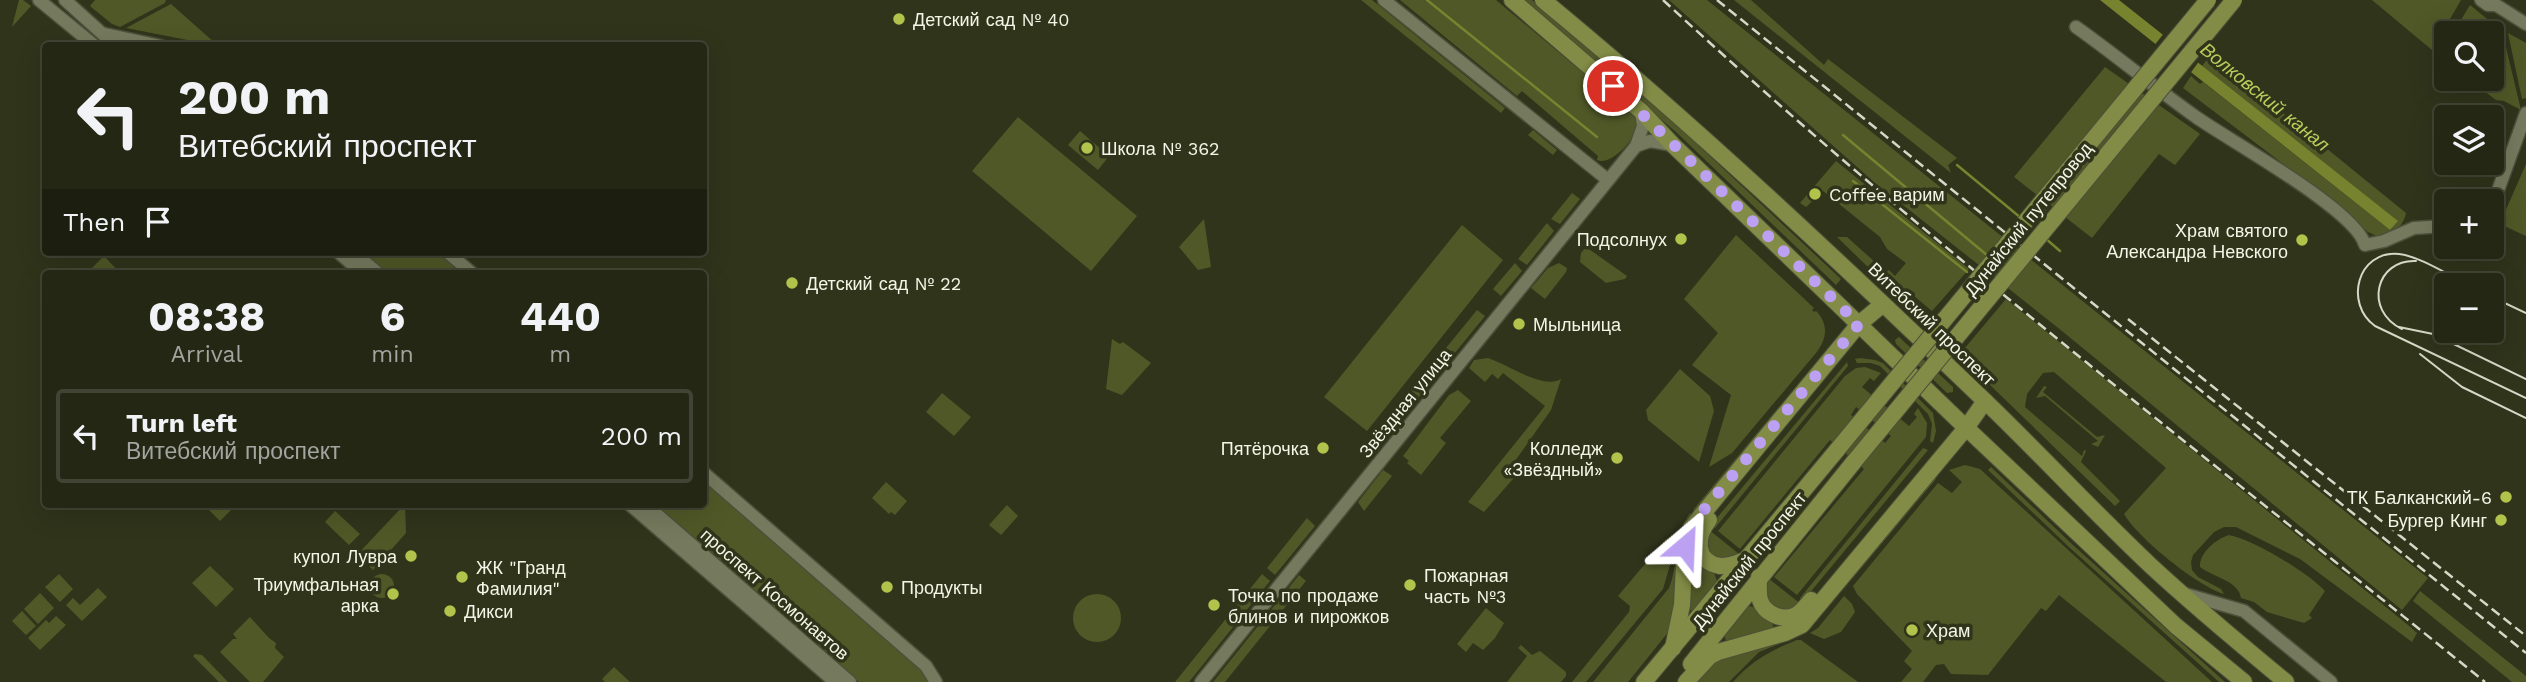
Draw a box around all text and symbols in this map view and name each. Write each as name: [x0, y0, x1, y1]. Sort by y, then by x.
place label: Детский сад № 40: [913, 9, 1069, 30]
marker: Детский сад № 40: [891, 11, 907, 27]
map controls: [2434, 21, 2504, 343]
button: search: [2434, 21, 2504, 91]
water label: Волковский канал: [2196, 38, 2334, 156]
pin: [1583, 56, 1643, 116]
icon: arrive: [1594, 67, 1632, 105]
text: 200 m: [178, 68, 330, 126]
icon: left: [63, 70, 154, 161]
button: layers: [2434, 105, 2504, 175]
text: Витебский проспект: [178, 127, 477, 165]
place label: Школа № 362: [1101, 138, 1220, 159]
street label: Дунайский путепровод: [1960, 138, 2096, 300]
marker: Школа № 362: [1079, 140, 1095, 156]
place label: Coffee варим: [1829, 184, 1945, 205]
marker: Coffee варим: [1807, 186, 1823, 202]
button: +: [2434, 189, 2504, 259]
icon: arrive: [139, 203, 177, 241]
text: Then: [63, 207, 125, 237]
place label: Храм святого Александра Невского: [2106, 220, 2288, 262]
place label: Подсолнух: [1577, 229, 1667, 250]
marker: Подсолнух: [1673, 231, 1689, 247]
marker: Храм святого Александра Невского: [2294, 232, 2310, 248]
street label: Витебский проспект: [1864, 258, 2000, 390]
place label: Детский сад № 22: [806, 273, 961, 294]
button: −: [2434, 273, 2504, 343]
marker: Детский сад № 22: [784, 275, 800, 291]
text: 08:38: [148, 292, 265, 341]
text: 6: [380, 292, 405, 341]
text: 440: [520, 292, 601, 341]
place label: Мыльница: [1533, 314, 1622, 335]
marker: Мыльница: [1511, 316, 1527, 332]
text: Arrival: [171, 341, 243, 368]
text: min: [371, 341, 414, 368]
text: m: [549, 341, 571, 368]
street label: Звёздная улица: [1355, 344, 1456, 462]
text: Turn left: [126, 408, 237, 438]
icon: left: [67, 417, 105, 455]
text: 200 m: [601, 421, 682, 451]
text: Витебский проспект: [126, 438, 341, 465]
place label: Пятёрочка: [1221, 438, 1310, 459]
place label: Колледж «Звёздный»: [1504, 438, 1603, 480]
marker: Пятёрочка: [1315, 440, 1331, 456]
marker: Колледж «Звёздный»: [1609, 450, 1625, 466]
place label: ТК Балканский-6: [2347, 487, 2492, 508]
street label: Дунайский проспект: [1687, 488, 1811, 632]
marker: ТК Балканский-6: [2498, 489, 2514, 505]
position arrow: [1648, 509, 1722, 583]
place label: Бургер Кинг: [2387, 510, 2487, 531]
marker: Бургер Кинг: [2493, 512, 2509, 528]
street label: проспект Космонавтов: [697, 524, 853, 664]
place label: купол Лувра: [293, 546, 398, 567]
marker: купол Лувра: [403, 548, 419, 564]
place label: ЖК "Гранд Фамилия": [476, 557, 566, 599]
place label: Пожарная часть №3: [1424, 565, 1509, 607]
marker: ЖК "Гранд Фамилия": [454, 569, 470, 585]
place label: Триумфальная арка: [253, 574, 380, 616]
place label: Продукты: [901, 577, 982, 598]
marker: Пожарная часть №3: [1402, 577, 1418, 593]
marker: Продукты: [879, 579, 895, 595]
place label: Точка по продаже блинов и пирожков: [1228, 585, 1389, 627]
marker: Триумфальная арка: [385, 586, 401, 602]
marker: Точка по продаже блинов и пирожков: [1206, 597, 1222, 613]
place label: Дикси: [464, 601, 513, 622]
marker: Дикси: [442, 603, 458, 619]
place label: Храм: [1926, 620, 1970, 641]
marker: Храм: [1904, 622, 1920, 638]

